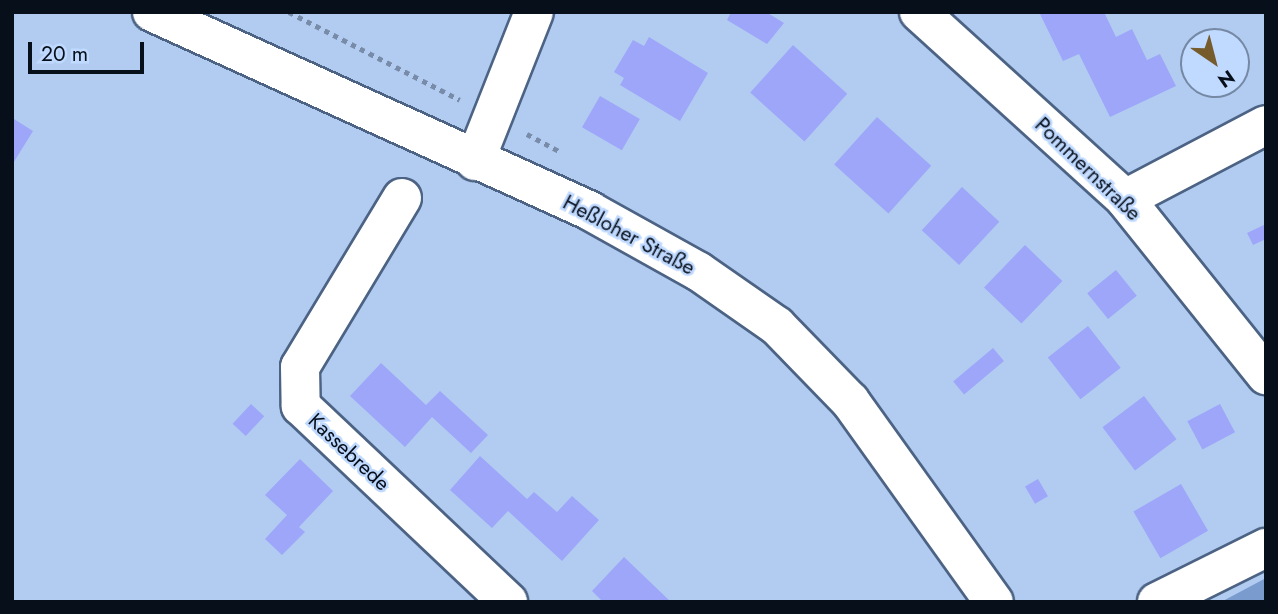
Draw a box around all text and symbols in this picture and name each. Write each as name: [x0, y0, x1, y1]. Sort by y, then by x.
scale bar: [32, 28, 147, 72]
north arrow: [1180, 28, 1250, 98]
text: 20 m: [41, 39, 88, 69]
text: N: [1212, 64, 1240, 94]
street label: Pommernstraße: [1030, 112, 1146, 226]
street label: Heßloher Straße: [559, 190, 699, 280]
street label: Kassebrede: [303, 408, 395, 496]

